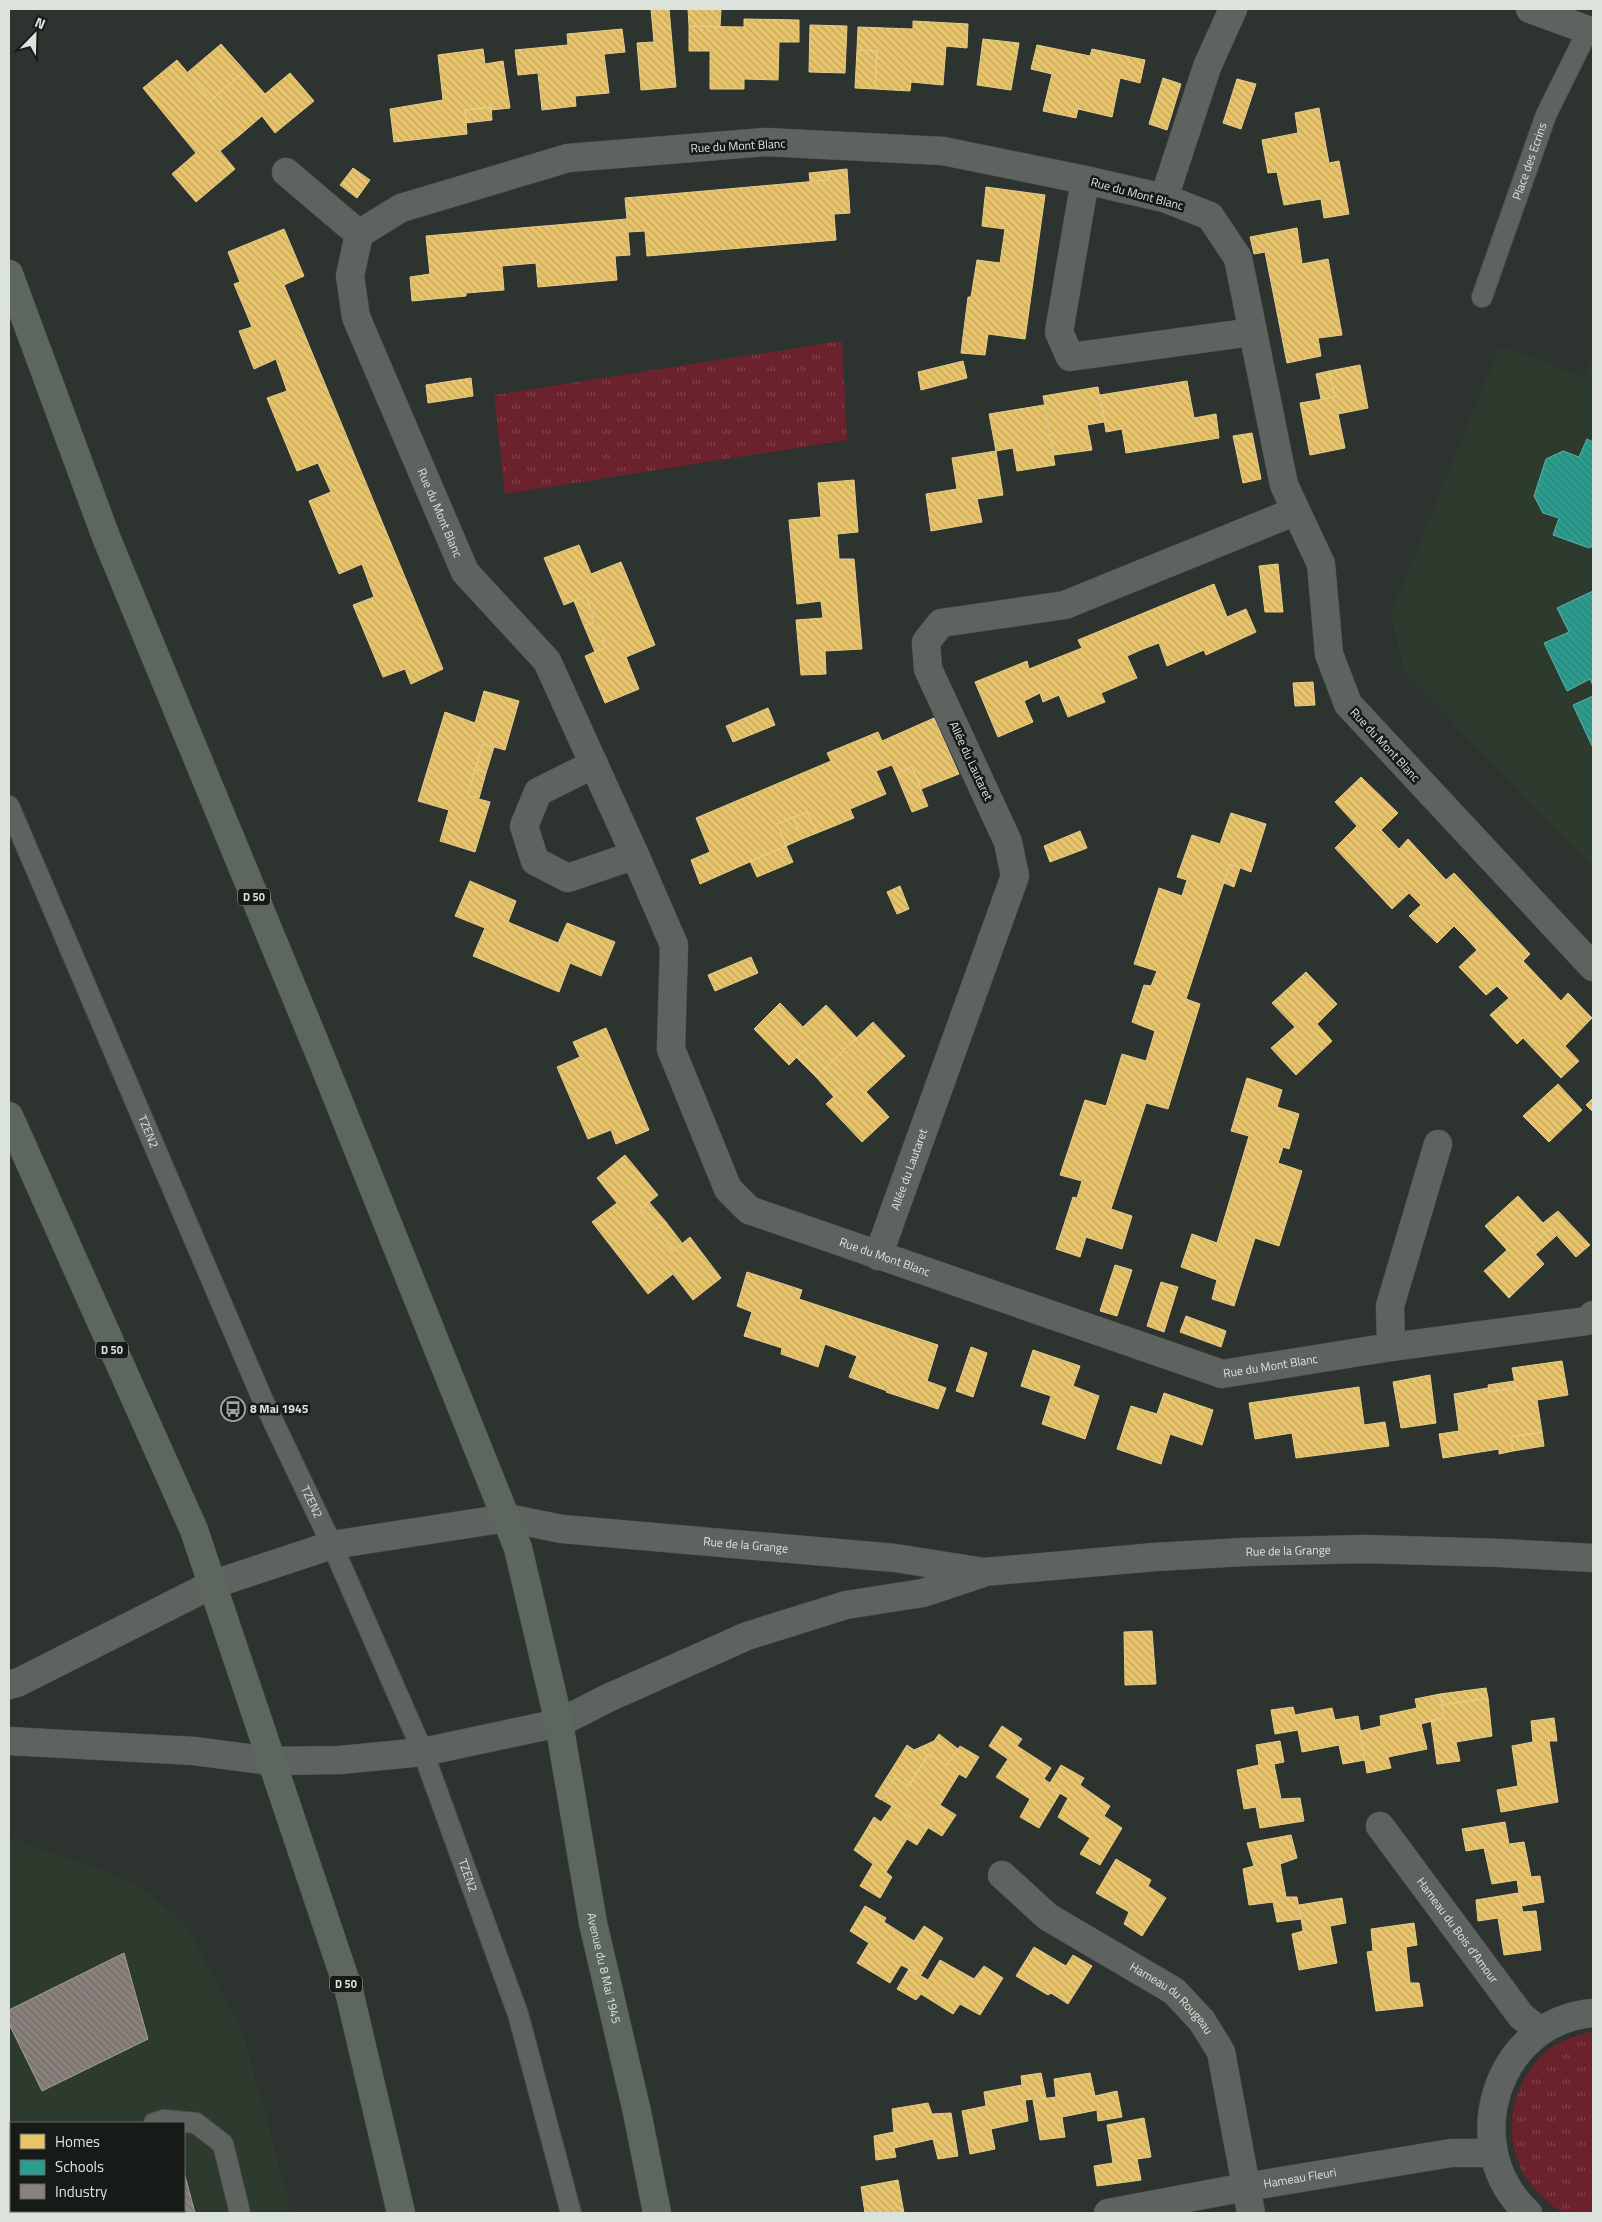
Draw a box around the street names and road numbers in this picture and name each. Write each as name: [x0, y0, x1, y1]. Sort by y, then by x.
street label: Place des Ecrins: [1507, 119, 1552, 202]
street label: Rue du Mont Blanc: [690, 134, 786, 157]
street label: Rue du Mont Blanc: [1089, 172, 1186, 215]
street label: Rue du Mont Blanc: [413, 465, 468, 560]
street label: Rue du Mont Blanc: [1346, 703, 1425, 786]
street label: Allée du Lautaret: [945, 718, 998, 804]
road number: D 50: [238, 889, 270, 906]
street label: TZEN2: [133, 1112, 164, 1151]
street label: Allée du Lautaret: [885, 1125, 932, 1213]
street label: Rue du Mont Blanc: [837, 1232, 933, 1281]
road number: D 50: [96, 1342, 128, 1358]
street label: Rue du Mont Blanc: [1222, 1349, 1319, 1383]
street label: TZEN2: [296, 1482, 328, 1521]
street label: Rue de la Grange: [702, 1531, 789, 1558]
street label: Rue de la Grange: [1245, 1540, 1331, 1561]
street label: TZEN2: [453, 1856, 483, 1895]
street label: Hameau du Bois d'Amour: [1412, 1873, 1504, 1987]
street label: Avenue du 8 Mai 1945: [582, 1911, 626, 2026]
street label: Hameau du Rougeau: [1126, 1957, 1218, 2038]
road number: D 50: [330, 1976, 362, 1992]
street label: Hameau Fleuri: [1262, 2162, 1338, 2193]

